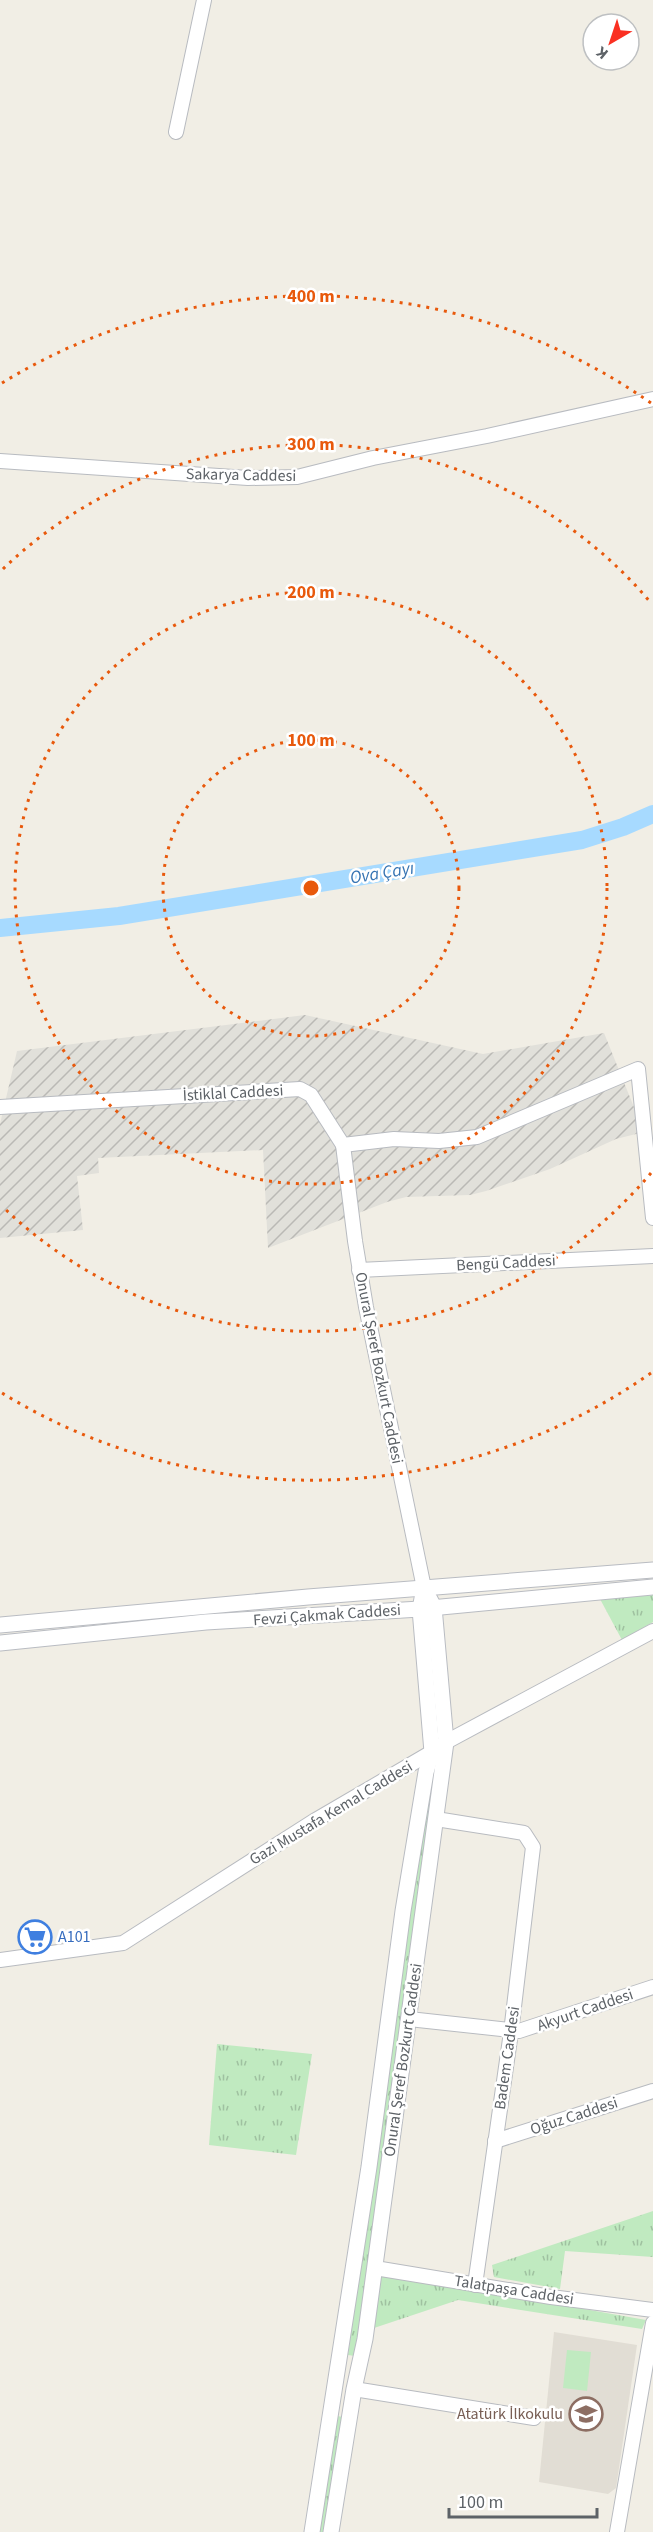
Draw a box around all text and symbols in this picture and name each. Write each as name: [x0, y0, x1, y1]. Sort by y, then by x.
north arrow: [581, 12, 641, 72]
text: K: [591, 41, 613, 65]
text: 400 m: [287, 284, 335, 309]
text: 300 m: [287, 432, 335, 457]
street label: Sakarya Caddesi: [186, 463, 296, 487]
text: 200 m: [287, 580, 335, 605]
text: 100 m: [287, 728, 335, 753]
water label: Ova Çayı: [348, 856, 416, 890]
centre of rings: [301, 878, 321, 898]
street label: İstiklal Caddesi: [182, 1079, 284, 1107]
street label: Bengü Caddesi: [456, 1249, 556, 1277]
street label: Onural Şeref Bozkurt Caddesi: [350, 1270, 408, 1466]
street label: Fevzi Çakmak Caddesi: [252, 1599, 402, 1631]
street label: Gazi Mustafa Kemal Caddesi: [245, 1756, 417, 1870]
supermarket icon: A101: [17, 1919, 53, 1955]
place label: A101: [58, 1926, 91, 1948]
street label: Onural Şeref Bozkurt Caddesi: [379, 1962, 427, 2158]
street label: Akyurt Caddesi: [534, 1983, 636, 2037]
street label: Badem Caddesi: [489, 2005, 525, 2111]
street label: Oğuz Caddesi: [527, 2091, 621, 2141]
street label: Talatpaşa Caddesi: [453, 2270, 575, 2310]
school or university icon: Atatürk İlkokulu: [568, 2396, 604, 2432]
place label: Atatürk İlkokulu: [457, 2403, 563, 2425]
scale bar: [449, 2481, 598, 2519]
text: 100 m: [458, 2490, 503, 2515]

